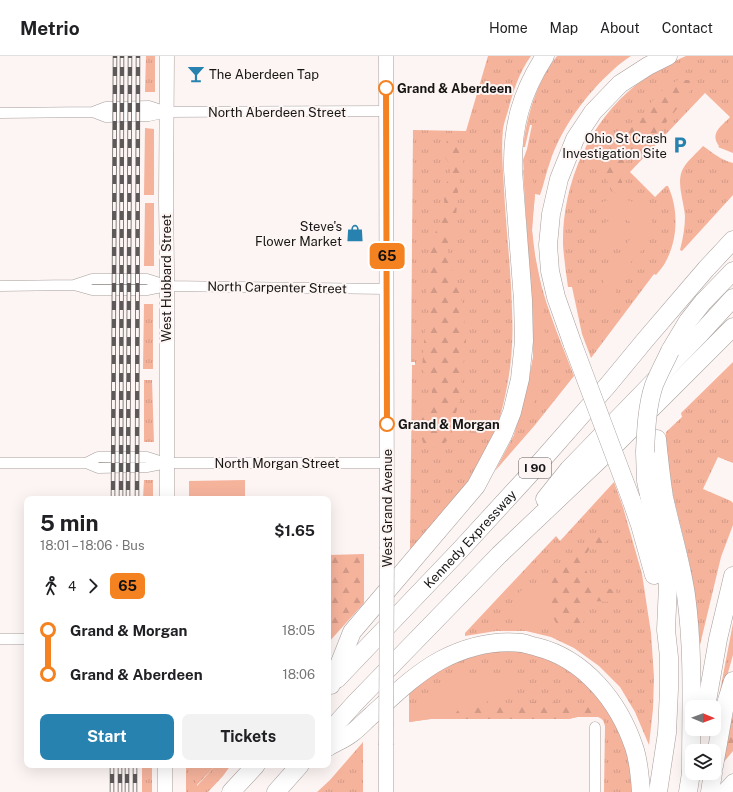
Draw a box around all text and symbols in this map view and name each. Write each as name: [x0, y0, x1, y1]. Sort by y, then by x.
text: Metrio: [20, 17, 80, 39]
text: Home: [489, 20, 528, 36]
text: Map: [550, 20, 578, 36]
text: About: [600, 20, 640, 36]
text: Contact: [662, 20, 713, 36]
bar icon: The Aberdeen Tap: [186, 64, 206, 84]
place label: The Aberdeen Tap: [209, 67, 319, 82]
marker: Grand & Aberdeen: [378, 80, 394, 96]
place label: Grand & Aberdeen: [397, 81, 512, 96]
street label: North Aberdeen Street: [208, 105, 346, 120]
place label: Ohio St Crash Investigation Site: [562, 131, 667, 161]
parking icon: Ohio St Crash Investigation Site: [670, 135, 690, 155]
street label: West Hubbard Street: [159, 214, 174, 342]
place label: Steve's Flower Market: [255, 219, 342, 249]
shop icon: Steve's Flower Market: [345, 223, 365, 243]
line badge: 65: [369, 243, 405, 269]
text: 65: [378, 248, 396, 264]
street label: North Carpenter Street: [207, 279, 347, 296]
marker: Grand & Morgan: [379, 416, 395, 432]
place label: Grand & Morgan: [398, 417, 500, 432]
street label: West Grand Avenue: [380, 449, 395, 567]
street label: North Morgan Street: [214, 456, 340, 471]
road number: I 90: [519, 458, 551, 478]
street label: Kennedy Expressway: [421, 487, 519, 591]
text: 5 min: [40, 510, 99, 536]
text: $1.65: [274, 522, 315, 539]
text: 18:01 – 18:06 · Bus: [40, 538, 145, 553]
icon: walk: [40, 575, 62, 597]
icon: forward: [82, 575, 104, 597]
text: 65: [118, 578, 137, 594]
text: 4: [68, 579, 76, 594]
text: Grand & Morgan: [70, 622, 187, 639]
text: 18:05: [282, 623, 315, 638]
text: Grand & Aberdeen: [70, 666, 203, 683]
text: 18:06: [282, 667, 315, 682]
north arrow: [685, 700, 721, 736]
map controls: [685, 700, 721, 780]
button: Start: [40, 714, 174, 760]
button: Tickets: [182, 714, 315, 760]
button: layers: [685, 744, 721, 780]

